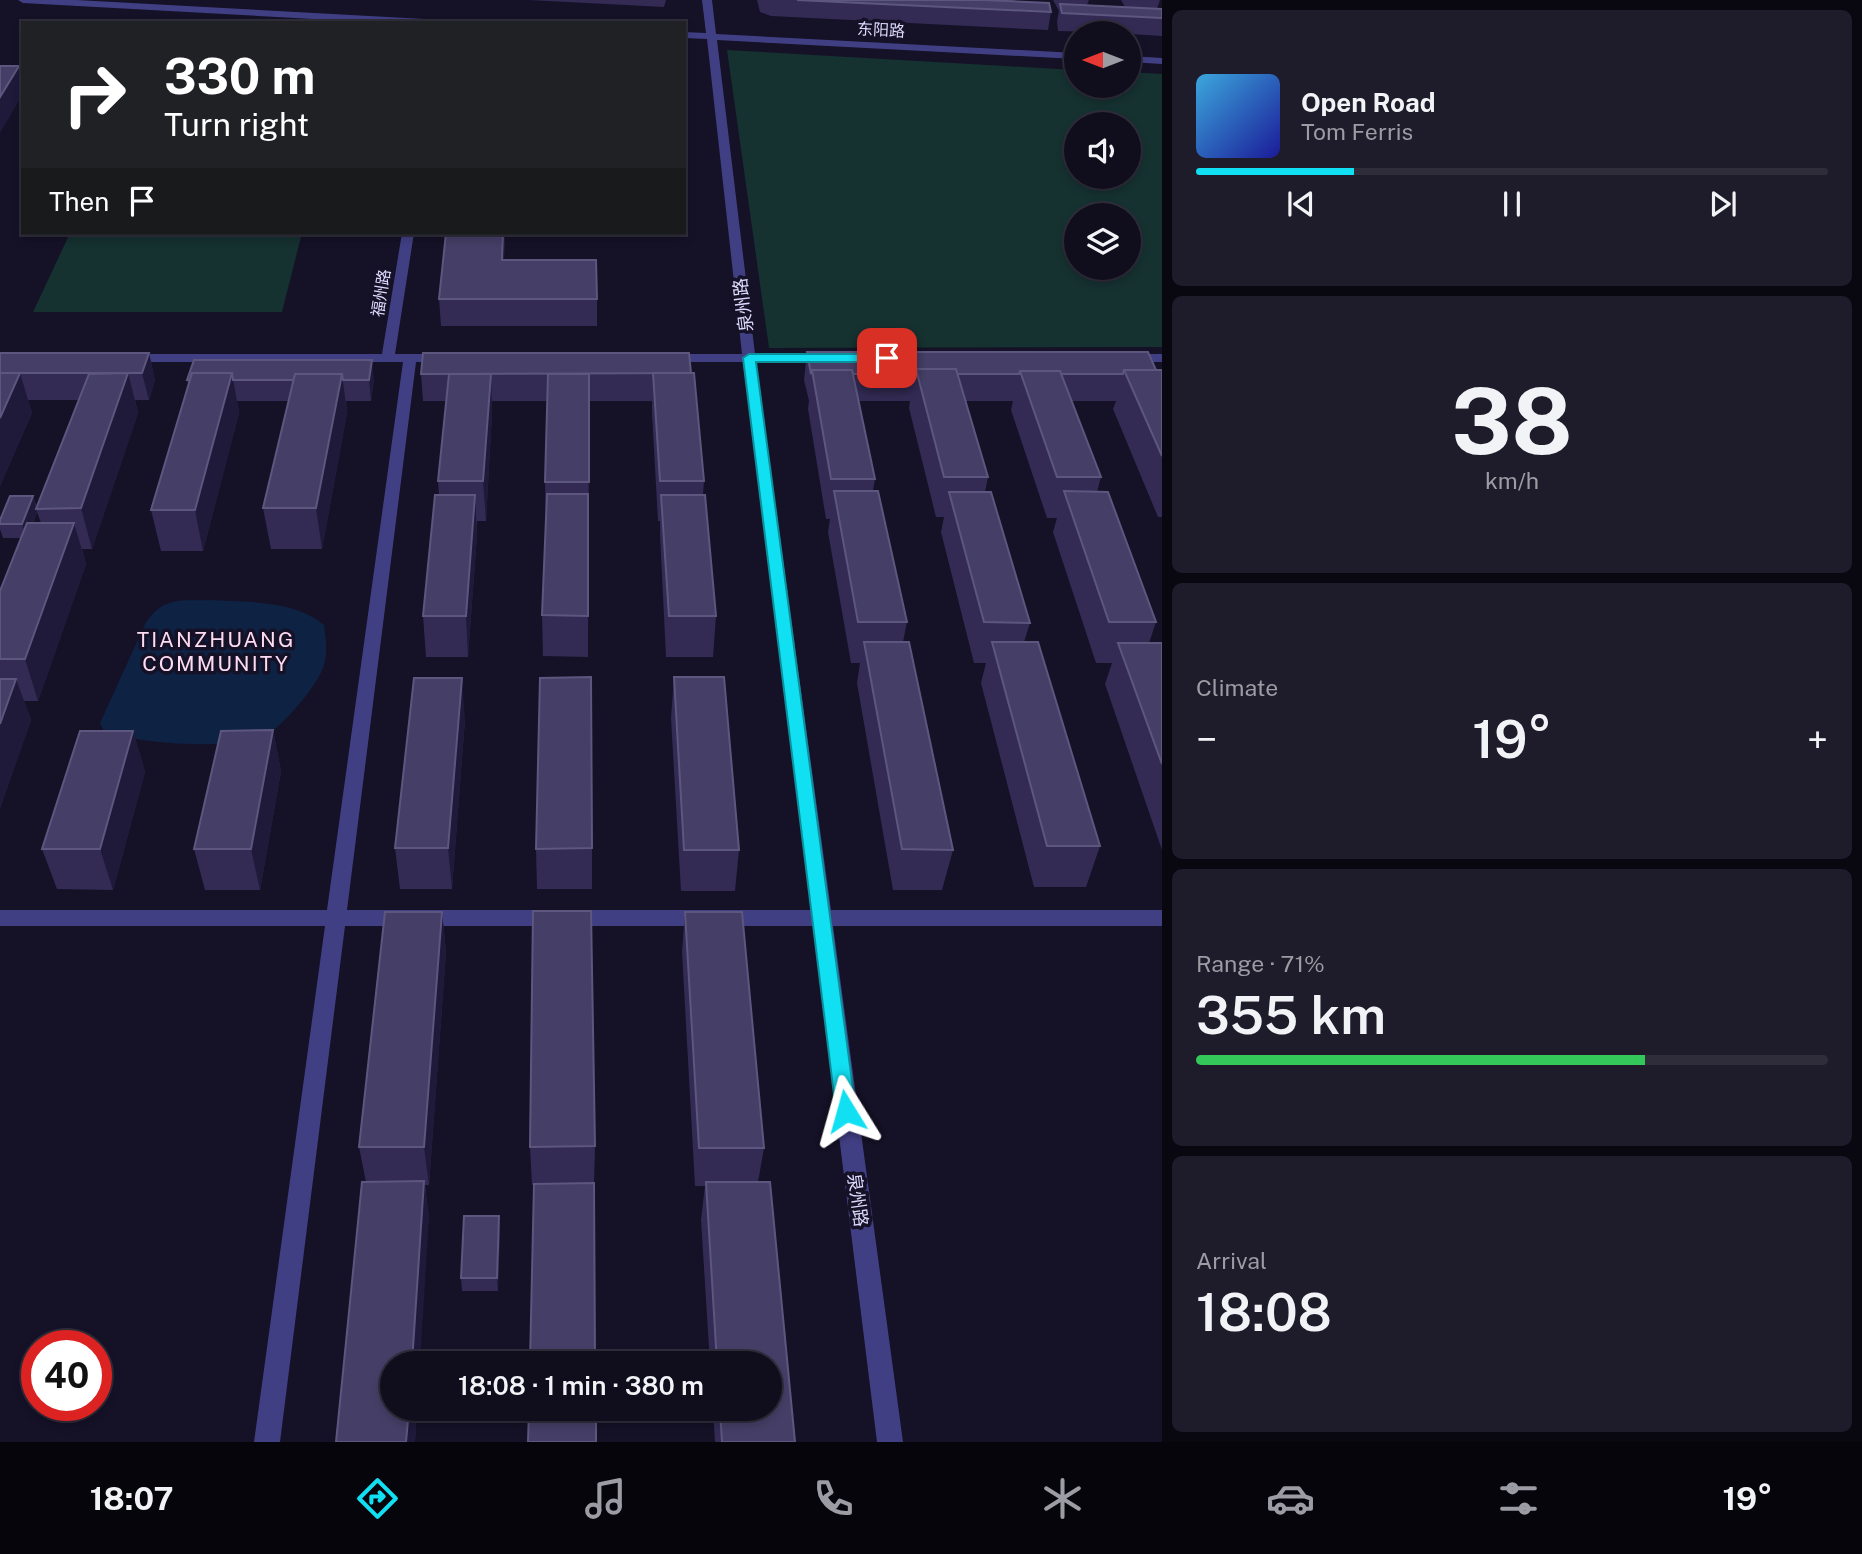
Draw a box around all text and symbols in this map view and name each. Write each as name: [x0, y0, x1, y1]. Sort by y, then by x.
street label: 东阳路: [857, 19, 905, 41]
north arrow: [1064, 21, 1141, 98]
map controls: [1064, 21, 1141, 280]
text: 330 m: [164, 47, 315, 105]
icon: right: [49, 49, 140, 140]
text: Open Road: [1301, 87, 1436, 118]
text: Turn right: [164, 106, 309, 143]
button: sound: [1064, 112, 1141, 189]
text: Tom Ferris: [1301, 118, 1413, 145]
icon: arrive: [123, 182, 161, 220]
icon: previous: [1282, 185, 1320, 223]
icon: pause: [1493, 185, 1531, 223]
icon: next: [1704, 185, 1742, 223]
text: Then: [49, 186, 109, 217]
button: layers: [1064, 203, 1141, 280]
street label: 福州路: [368, 268, 394, 318]
street label: 泉州路: [729, 277, 757, 333]
pin: [857, 328, 917, 388]
icon: arrive: [868, 339, 906, 377]
text: 38: [1451, 368, 1573, 474]
text: km/h: [1485, 467, 1539, 494]
district label: TIANZHUANG COMMUNITY: [137, 627, 295, 676]
text: Climate: [1196, 674, 1278, 701]
text: 19°: [1472, 709, 1552, 770]
text: −: [1196, 717, 1217, 762]
text: +: [1807, 717, 1828, 762]
text: Range · 71%: [1196, 950, 1325, 977]
text: 355 km: [1196, 985, 1386, 1046]
position arrow: [809, 1074, 883, 1148]
street label: 泉州路: [844, 1172, 872, 1228]
text: Arrival: [1196, 1247, 1267, 1274]
text: 18:08: [1196, 1282, 1332, 1343]
speed limit sign: 40: [21, 1330, 112, 1421]
text: 18:08 · 1 min · 380 m: [458, 1370, 704, 1401]
icon: directions: [353, 1474, 402, 1523]
icon: music: [581, 1474, 630, 1523]
icon: phone: [809, 1474, 858, 1523]
icon: climate: [1038, 1474, 1087, 1523]
icon: car: [1266, 1474, 1315, 1523]
icon: filters: [1494, 1474, 1543, 1523]
text: 18:07: [90, 1480, 174, 1517]
text: 19°: [1722, 1480, 1772, 1517]

